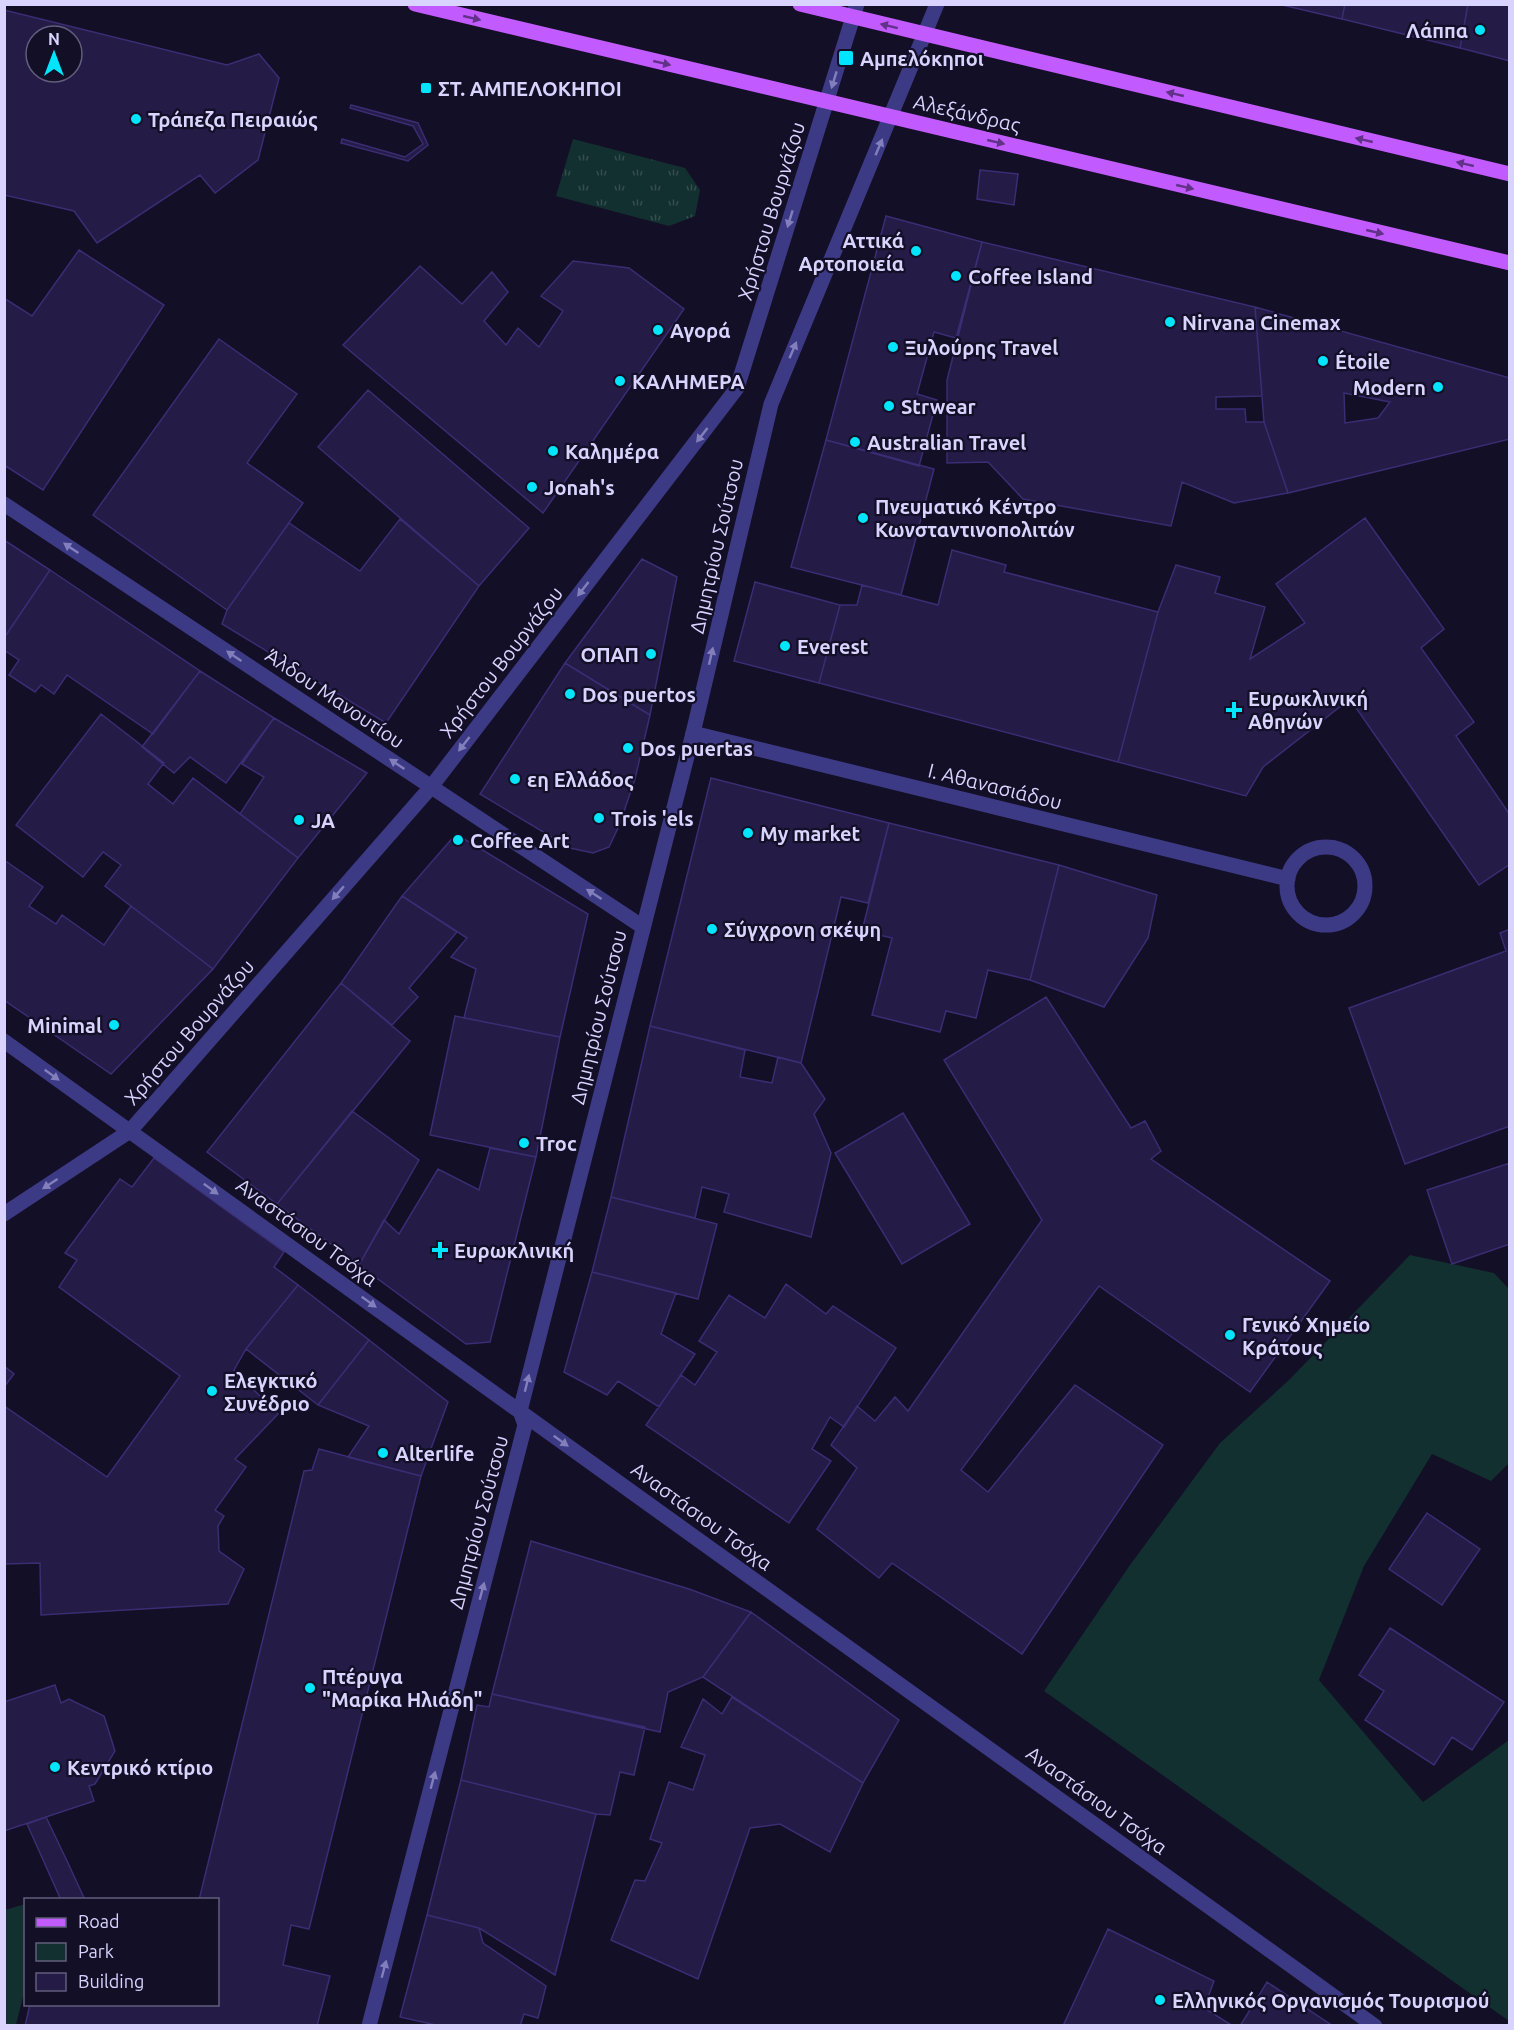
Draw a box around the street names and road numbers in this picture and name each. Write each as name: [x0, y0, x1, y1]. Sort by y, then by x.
street label: Αλεξάνδρας: [911, 90, 1023, 137]
street label: Χρήστου Βουρνάζου: [733, 119, 809, 303]
street label: Δημητρίου Σούτσου: [685, 456, 747, 636]
street label: Χρήστου Βουρνάζου: [435, 582, 567, 742]
street label: Άλδου Μανουτίου: [261, 643, 409, 753]
street label: Ι. Αθανασιάδου: [926, 758, 1064, 814]
street label: Δημητρίου Σούτσου: [565, 928, 631, 1106]
street label: Χρήστου Βουρνάζου: [120, 955, 258, 1109]
street label: Αναστάσιου Τσόχα: [232, 1173, 382, 1291]
street label: Δημητρίου Σούτσου: [444, 1433, 512, 1611]
street label: Αναστάσιου Τσόχα: [627, 1457, 777, 1575]
street label: Αναστάσιου Τσόχα: [1022, 1741, 1172, 1859]

